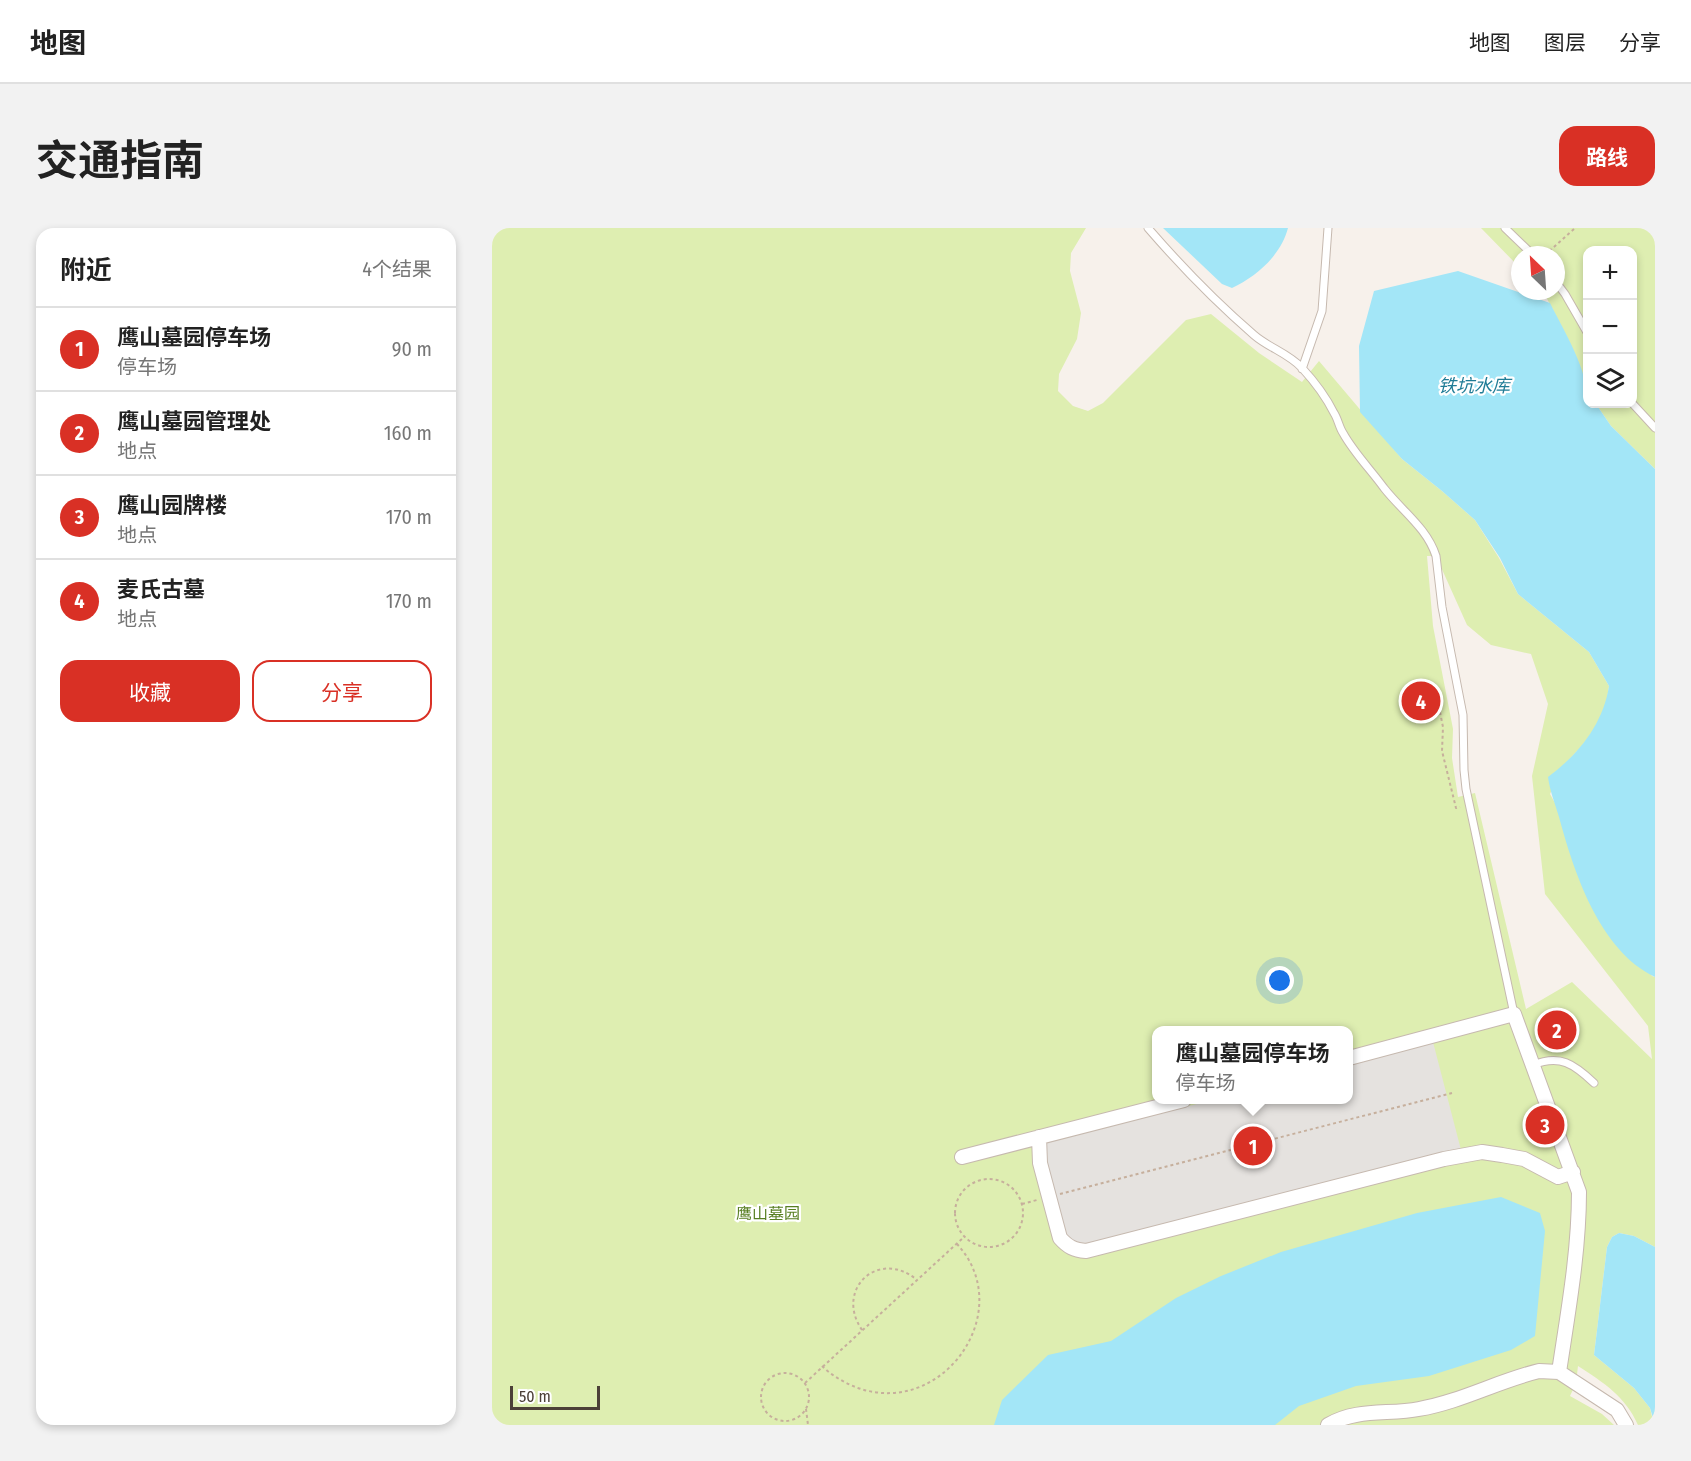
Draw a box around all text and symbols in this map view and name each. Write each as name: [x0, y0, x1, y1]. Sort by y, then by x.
text: 地图: [30, 27, 86, 60]
text: 地图: [1469, 30, 1511, 56]
text: 图层: [1544, 30, 1586, 56]
text: 分享: [1619, 30, 1661, 56]
button: 路线: [1559, 126, 1655, 186]
text: 交通指南: [36, 136, 204, 186]
north arrow: [1511, 246, 1565, 300]
map controls: [1583, 246, 1637, 408]
button: +: [1583, 246, 1637, 300]
text: 附近: [60, 255, 112, 286]
text: 4个结果: [362, 257, 432, 281]
button: −: [1583, 300, 1637, 354]
text: 鹰山墓园停车场: [117, 324, 271, 351]
text: 1: [75, 337, 84, 361]
text: 90 m: [392, 337, 432, 361]
button: layers: [1583, 354, 1637, 408]
text: 停车场: [117, 355, 177, 379]
water label: 铁坑水库: [1438, 375, 1513, 397]
text: 鹰山墓园管理处: [117, 408, 271, 435]
text: 2: [75, 421, 84, 445]
text: 160 m: [384, 421, 432, 445]
text: 地点: [117, 439, 157, 463]
text: 鹰山园牌楼: [117, 492, 227, 519]
text: 3: [75, 505, 84, 529]
text: 170 m: [386, 505, 432, 529]
text: 地点: [117, 523, 157, 547]
text: 麦氏古墓: [117, 576, 205, 603]
text: 4: [74, 589, 85, 613]
text: 170 m: [386, 589, 432, 613]
text: 地点: [117, 607, 157, 631]
button: 收藏: [60, 660, 240, 722]
button: 分享: [252, 660, 432, 722]
pin: 4: [1402, 678, 1440, 724]
your location: [1265, 966, 1294, 995]
pin: 2: [1538, 1008, 1576, 1052]
popup: [1152, 1026, 1353, 1104]
text: 鹰山墓园停车场: [1175, 1040, 1330, 1067]
text: 停车场: [1175, 1071, 1235, 1095]
pin: 3: [1526, 1102, 1564, 1148]
pin: 1: [1234, 1124, 1272, 1168]
park label: 鹰山墓园: [736, 1204, 800, 1223]
scale bar: [510, 1383, 600, 1410]
text: 50 m: [519, 1387, 551, 1406]

